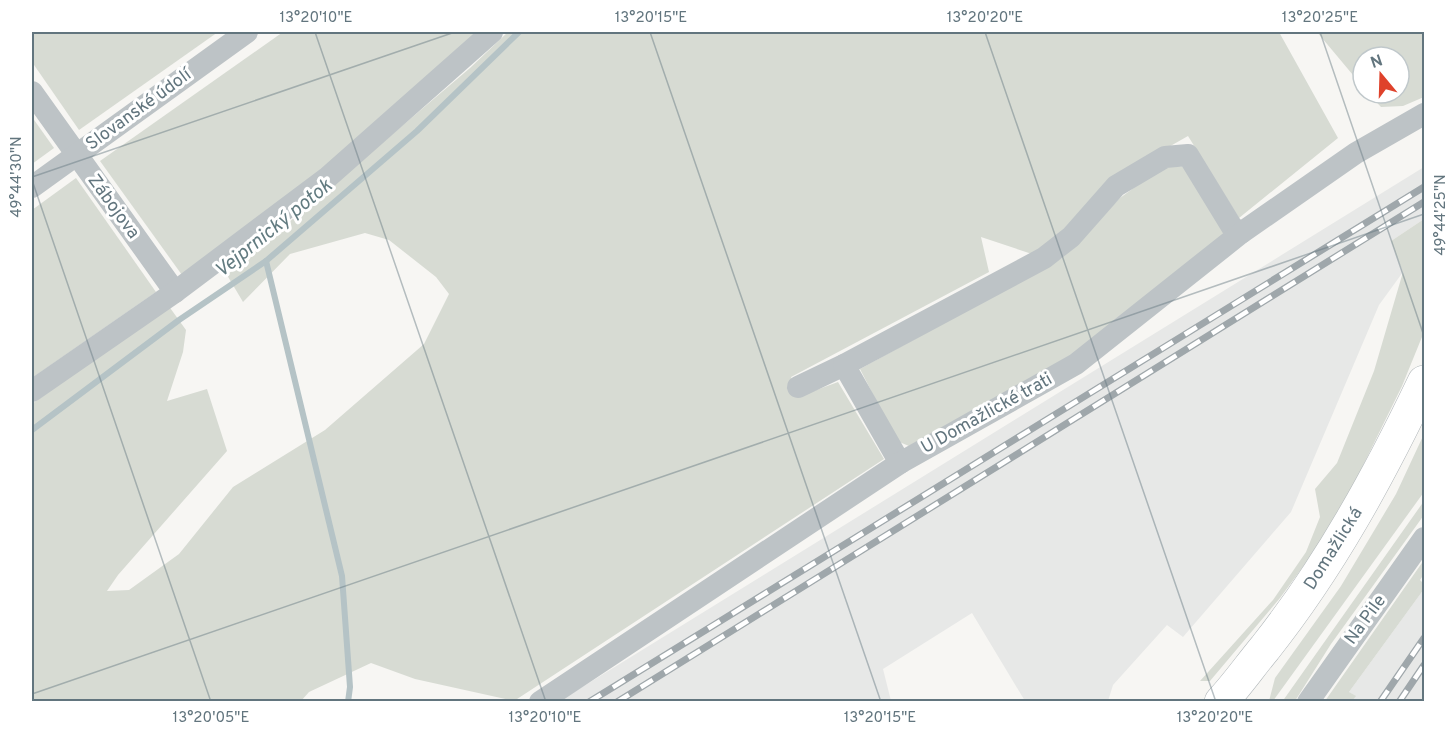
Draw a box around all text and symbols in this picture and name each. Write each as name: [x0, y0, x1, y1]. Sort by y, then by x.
text: 13°20'10"E: [279, 9, 353, 28]
text: 13°20'15"E: [615, 9, 687, 28]
text: 13°20'20"E: [947, 9, 1023, 28]
text: 13°20'25"E: [1282, 9, 1358, 28]
north arrow: [1351, 45, 1411, 105]
text: N: [1368, 51, 1385, 74]
street label: Slovanské údolí: [82, 63, 198, 156]
text: 49°44'30"N: [8, 136, 27, 218]
street label: Zábojova: [82, 170, 144, 244]
water label: Vejprnický potok: [210, 173, 339, 284]
text: 49°44'25"N: [1432, 174, 1451, 256]
street label: U Domažlické trati: [917, 368, 1057, 460]
street label: Domažlická: [1300, 503, 1368, 595]
street label: Na Pile: [1340, 590, 1392, 650]
text: 13°20'05"E: [173, 709, 249, 728]
text: 13°20'10"E: [508, 709, 582, 728]
text: 13°20'15"E: [844, 709, 916, 728]
text: 13°20'20"E: [1177, 709, 1253, 728]

